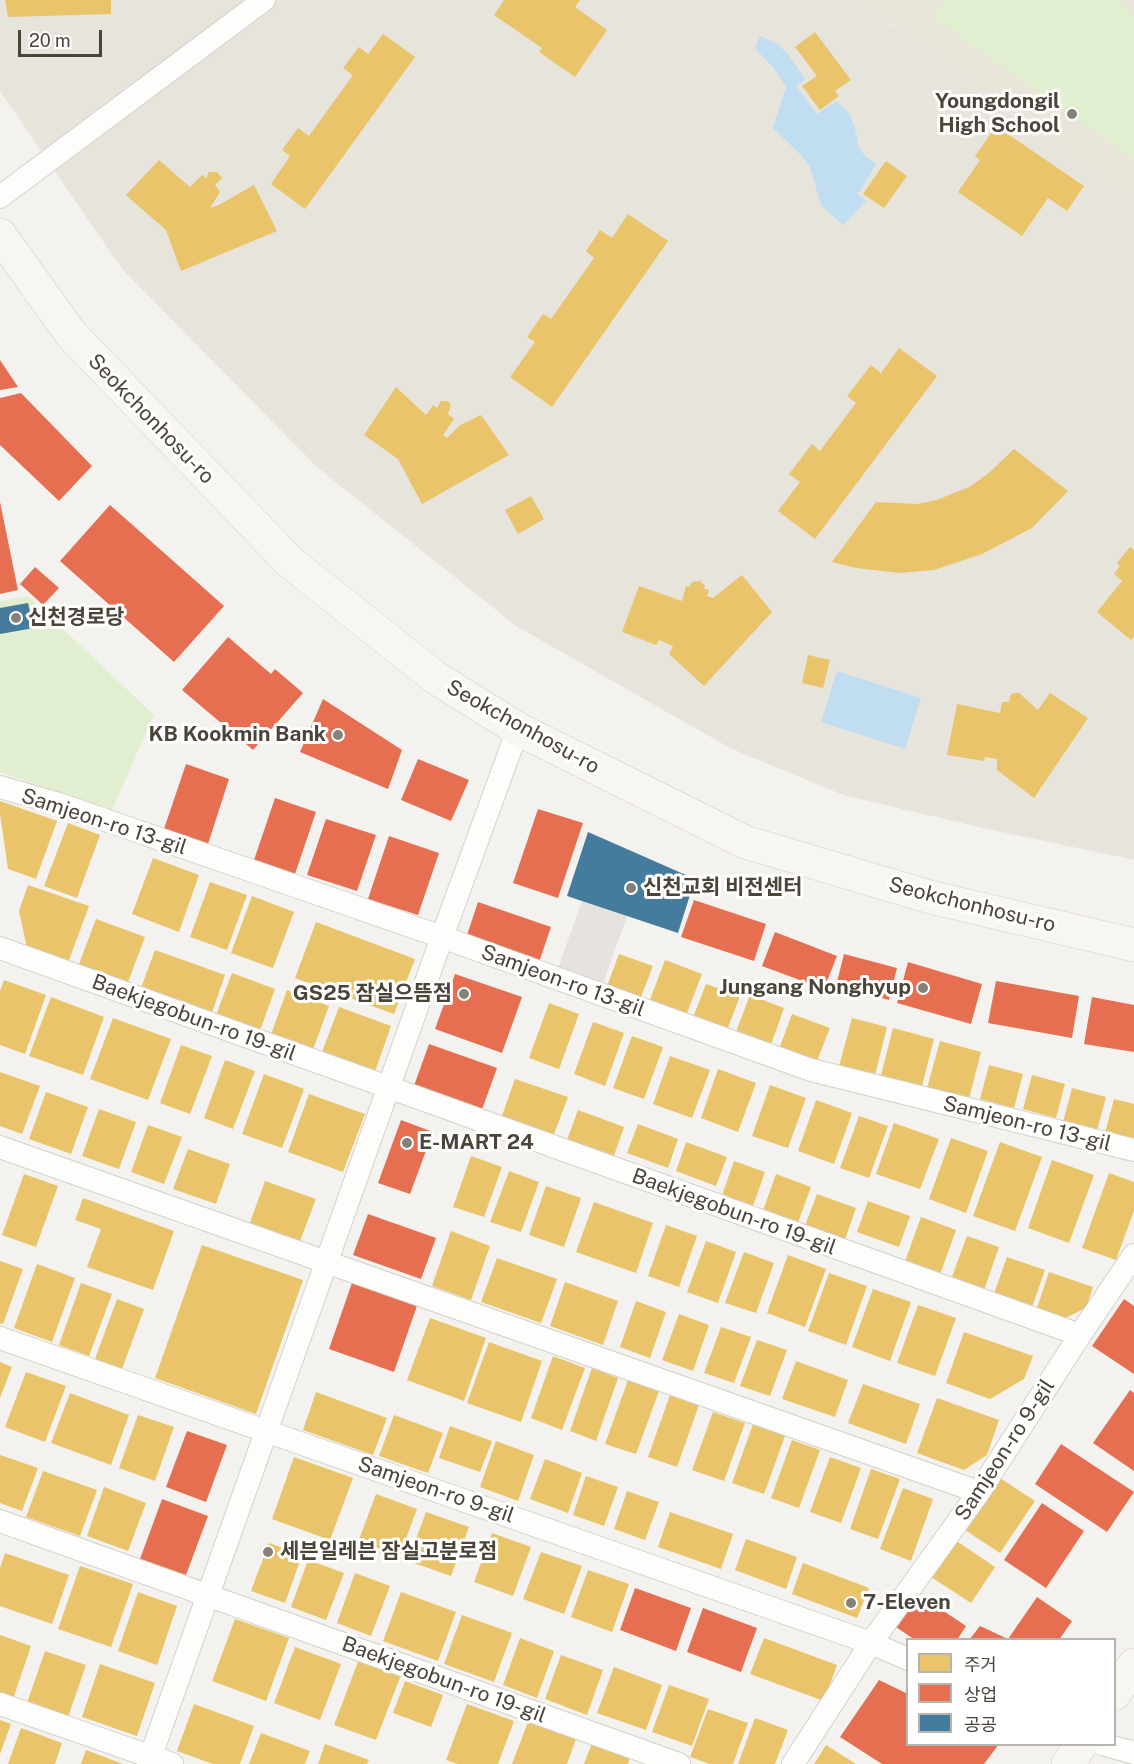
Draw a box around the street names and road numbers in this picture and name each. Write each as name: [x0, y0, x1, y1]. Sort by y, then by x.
street label: Seokchonhosu-ro: [83, 349, 219, 489]
street label: Seokchonhosu-ro: [442, 675, 604, 779]
street label: Samjeon-ro 13-gil: [18, 783, 190, 861]
street label: Seokchonhosu-ro: [886, 872, 1058, 938]
street label: Samjeon-ro 13-gil: [478, 940, 648, 1022]
street label: Baekjegobun-ro 19-gil: [88, 969, 300, 1067]
street label: Samjeon-ro 13-gil: [940, 1091, 1114, 1157]
street label: Baekjegobun-ro 19-gil: [628, 1163, 840, 1261]
street label: Samjeon-ro 9-gil: [950, 1374, 1060, 1526]
street label: Samjeon-ro 9-gil: [354, 1451, 518, 1529]
street label: Baekjegobun-ro 19-gil: [338, 1631, 550, 1729]

